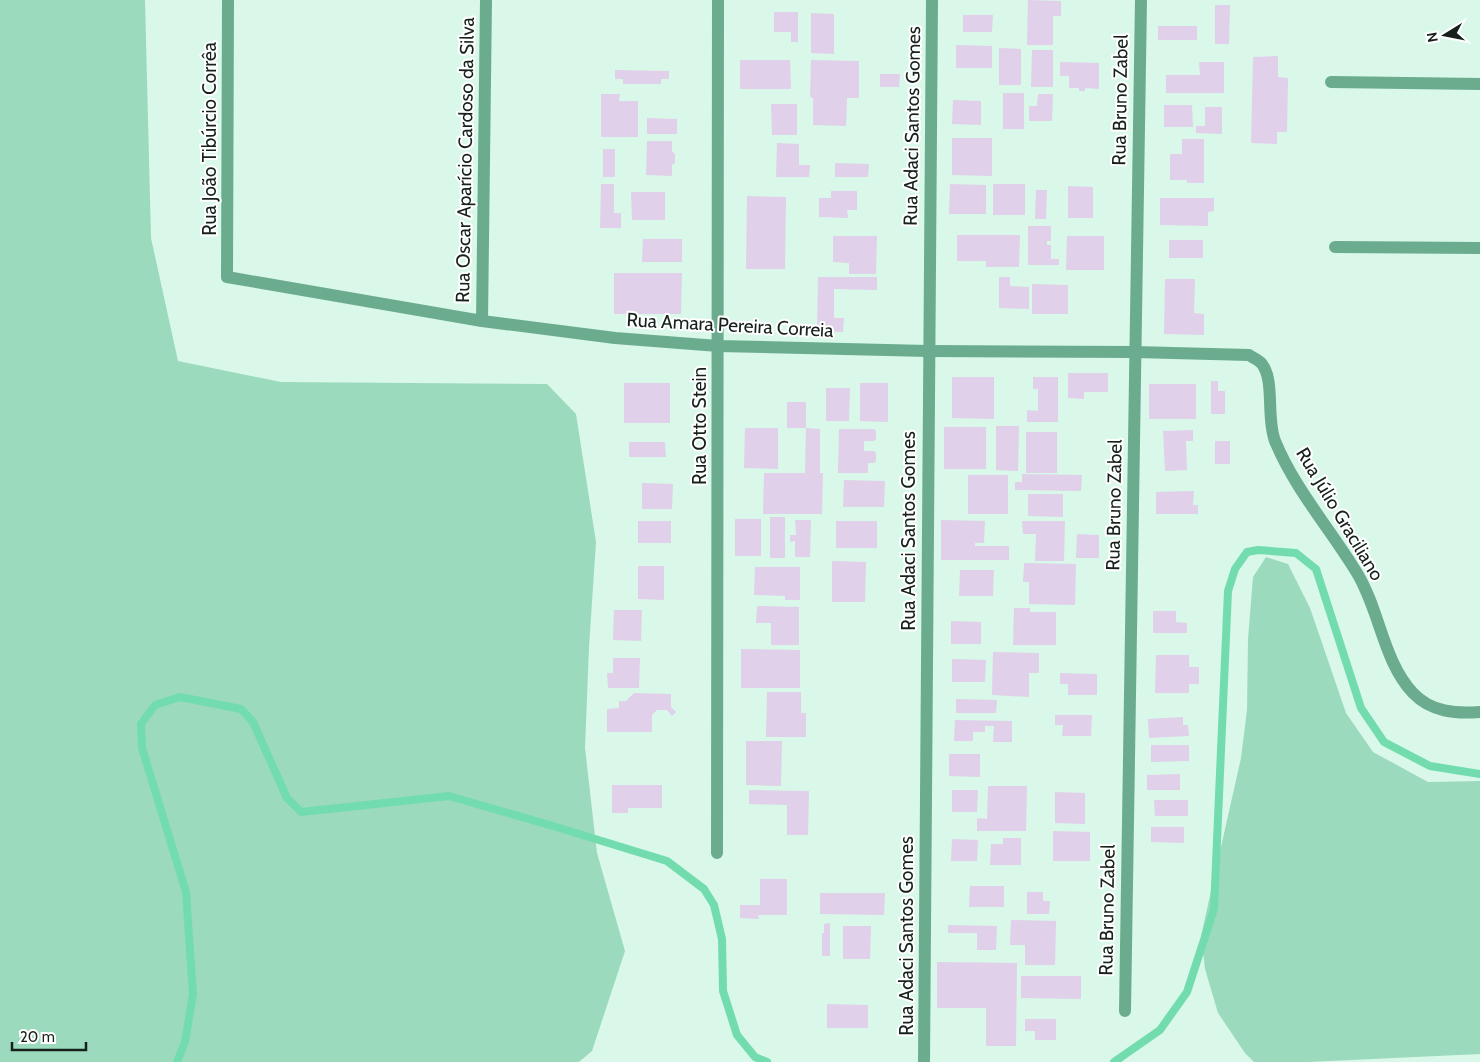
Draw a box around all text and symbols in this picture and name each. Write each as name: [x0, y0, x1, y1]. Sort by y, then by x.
north arrow: [1420, 10, 1470, 60]
street label: Rua Oscar Aparício Cardoso da Silva: [451, 17, 479, 303]
street label: Rua Adaci Santos Gomes: [899, 26, 925, 226]
text: N: [1422, 31, 1442, 44]
street label: Rua Bruno Zabel: [1107, 34, 1133, 166]
street label: Rua João Tibúrcio Corrêa: [198, 42, 221, 236]
street label: Rua Amara Pereira Correia: [626, 308, 834, 342]
street label: Rua Otto Stein: [688, 367, 711, 485]
street label: Rua Adaci Santos Gomes: [897, 431, 920, 631]
street label: Rua Bruno Zabel: [1101, 439, 1127, 571]
street label: Rua Júlio Graciliano: [1291, 443, 1389, 585]
street label: Rua Adaci Santos Gomes: [895, 836, 918, 1036]
street label: Rua Bruno Zabel: [1094, 844, 1120, 976]
scale bar: [12, 1020, 86, 1052]
text: 20 m: [20, 1028, 55, 1046]

